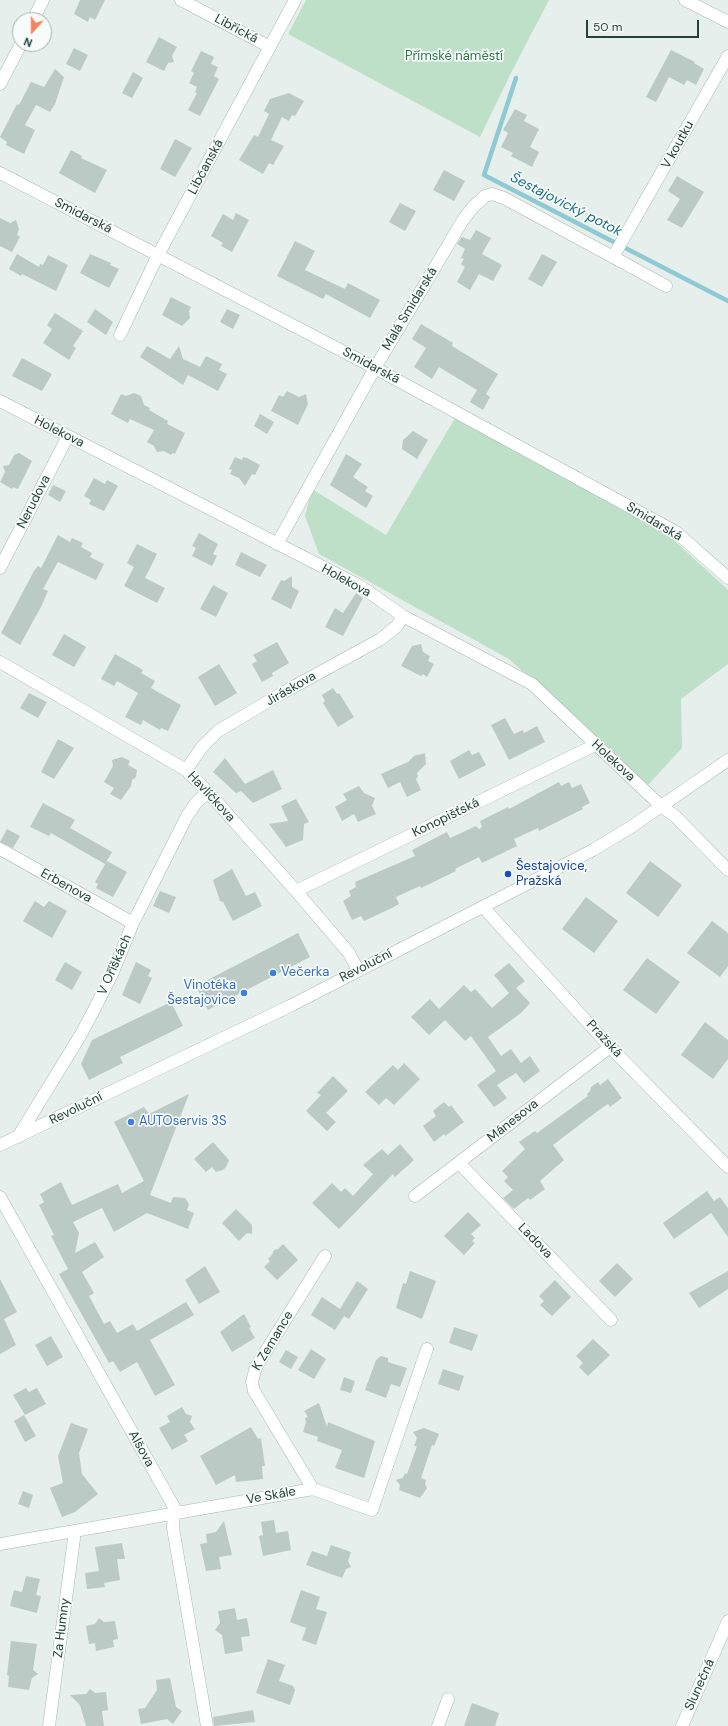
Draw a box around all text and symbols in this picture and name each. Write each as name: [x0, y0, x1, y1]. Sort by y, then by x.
street label: Libřická: [212, 11, 260, 47]
north arrow: [12, 12, 52, 52]
scale bar: [588, 12, 701, 38]
text: 50 m: [593, 19, 622, 35]
text: N: [22, 34, 34, 50]
park label: Přímské náměstí: [405, 49, 503, 65]
street label: V koutku: [658, 118, 698, 172]
street label: Libčanská: [185, 137, 227, 197]
water label: Šestajovický potok: [507, 170, 625, 240]
street label: Smidarská: [52, 195, 114, 237]
street label: Malá Smidarská: [379, 265, 441, 353]
street label: Smidarská: [340, 344, 402, 388]
street label: Holekova: [31, 413, 87, 451]
street label: Nerudova: [14, 473, 54, 531]
street label: Smidarská: [623, 499, 685, 545]
street label: Holekova: [319, 561, 373, 601]
street label: Jiráskova: [263, 668, 319, 710]
street label: Holekova: [588, 737, 638, 785]
street label: Havlíčkova: [184, 769, 238, 825]
street label: Konopišťská: [410, 795, 482, 841]
place label: Šestajovice, Pražská: [516, 859, 587, 890]
street label: Erbenova: [38, 866, 94, 906]
marker: Šestajovice, Pražská: [503, 869, 513, 879]
street label: V Oříškách: [95, 932, 135, 998]
street label: Revoluční: [337, 946, 395, 986]
place label: Večerka: [281, 965, 329, 981]
marker: Večerka: [268, 968, 278, 978]
place label: Vinotéka Šestajovice: [167, 978, 236, 1009]
marker: Vinotéka Šestajovice: [239, 988, 249, 998]
street label: Pražská: [583, 1017, 625, 1061]
street label: Revoluční: [47, 1090, 105, 1128]
street label: Mánesova: [484, 1096, 542, 1146]
place label: AUTOservis 3S: [139, 1114, 227, 1130]
marker: AUTOservis 3S: [126, 1117, 136, 1127]
street label: Ladova: [514, 1220, 556, 1262]
street label: K Zemance: [249, 1309, 297, 1373]
street label: Alšova: [125, 1428, 157, 1470]
street label: Ve Skále: [245, 1484, 297, 1508]
street label: Za Humny: [51, 1597, 73, 1659]
street label: Slunečná: [682, 1657, 718, 1713]

